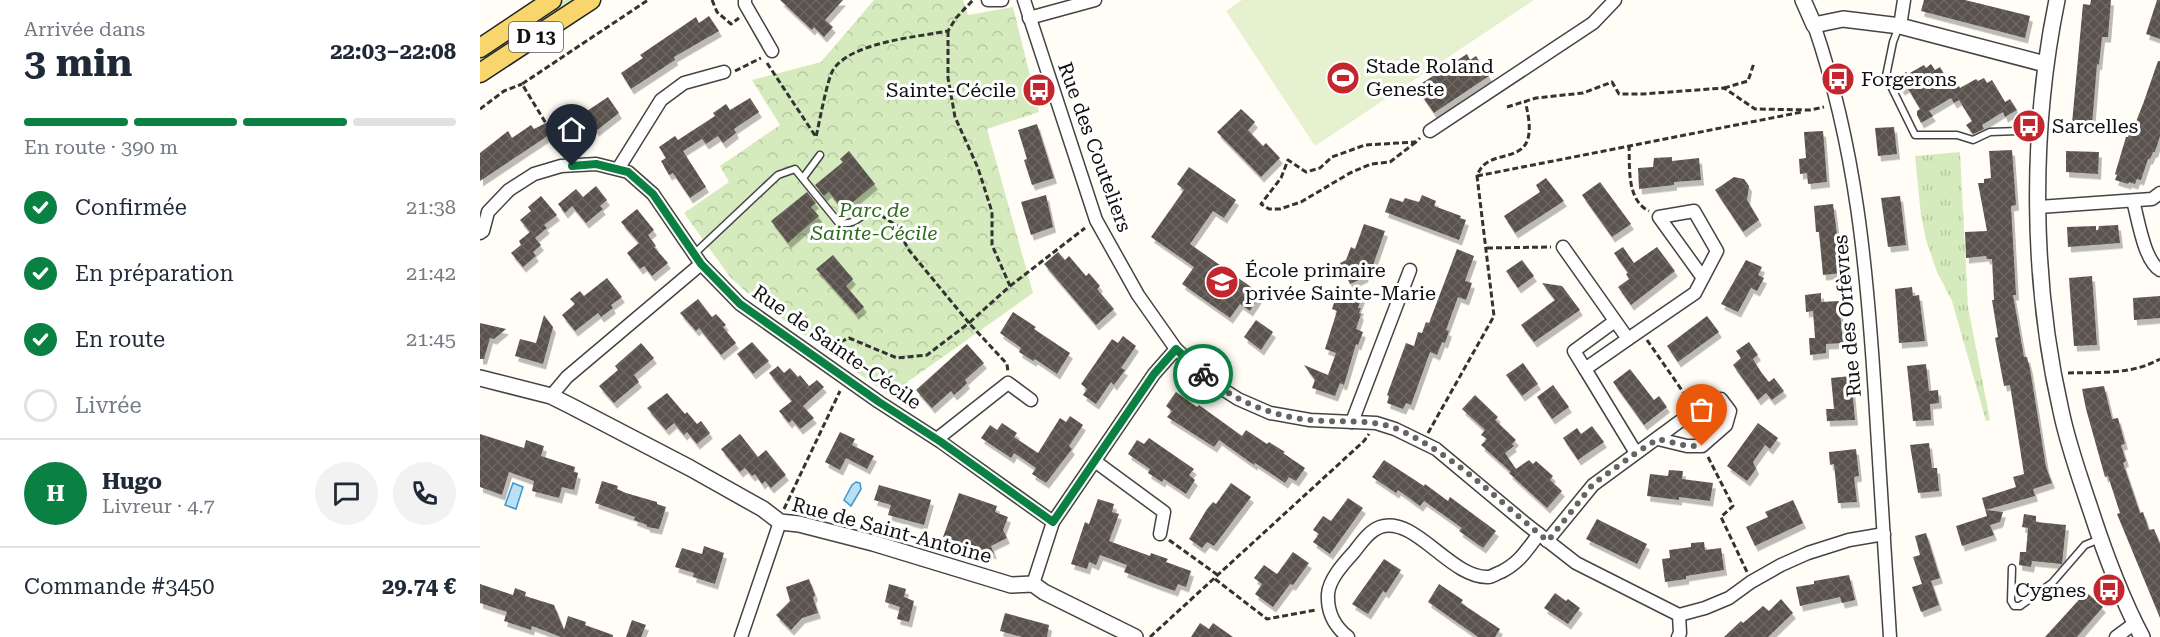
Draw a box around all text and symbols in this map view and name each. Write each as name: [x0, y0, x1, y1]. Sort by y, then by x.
text: Arrivée dans: [24, 17, 145, 41]
road number: D 13: [509, 22, 563, 52]
text: 22:03–22:08: [330, 39, 456, 64]
text: 3 min: [24, 40, 132, 86]
place label: Stade Roland Geneste: [1366, 54, 1494, 101]
street label: Rue des Couteliers: [1053, 59, 1137, 235]
sports icon: Stade Roland Geneste: [1325, 60, 1361, 96]
bus stop icon: Forgerons: [1820, 61, 1856, 97]
place label: Forgerons: [1861, 67, 1957, 91]
bus stop icon: Sainte-Cécile: [1021, 72, 1057, 108]
place label: Sainte-Cécile: [886, 78, 1016, 102]
pin: [546, 104, 597, 166]
bus stop icon: Sarcelles: [2011, 108, 2047, 144]
icon: home: [555, 113, 588, 146]
place label: Sarcelles: [2052, 114, 2138, 138]
text: En route · 390 m: [24, 135, 178, 159]
icon: check: [24, 191, 57, 224]
text: Confirmée: [75, 195, 187, 220]
text: 21:38: [406, 195, 456, 219]
park label: Parc de Sainte-Cécile: [810, 198, 937, 245]
street label: Rue des Orfèvres: [1828, 234, 1866, 398]
icon: check: [24, 257, 57, 290]
place label: École primaire privée Sainte-Marie: [1245, 258, 1436, 305]
text: En préparation: [75, 261, 234, 286]
text: 21:42: [406, 261, 456, 285]
school or university icon: École primaire privée Sainte-Marie: [1204, 264, 1240, 300]
street label: Rue de Sainte-Cécile: [748, 280, 926, 414]
icon: check: [24, 323, 57, 356]
text: En route: [75, 327, 165, 352]
text: 21:45: [406, 327, 456, 351]
courier: [1173, 344, 1233, 404]
icon: bike: [1187, 358, 1220, 391]
pin: [1676, 384, 1727, 446]
text: Livrée: [75, 393, 141, 418]
icon: bag: [1685, 393, 1718, 426]
button: chat: [315, 462, 378, 525]
button: phone: [393, 462, 456, 525]
text: Hugo: [102, 469, 162, 494]
text: H: [46, 481, 65, 506]
street label: Rue de Saint-Antoine: [790, 492, 994, 568]
text: Livreur · 4.7: [102, 494, 215, 518]
bus stop icon: Cygnes: [2091, 572, 2127, 608]
text: Commande #3450: [24, 574, 214, 599]
text: 29.74 €: [382, 574, 456, 599]
place label: Cygnes: [2015, 578, 2086, 602]

